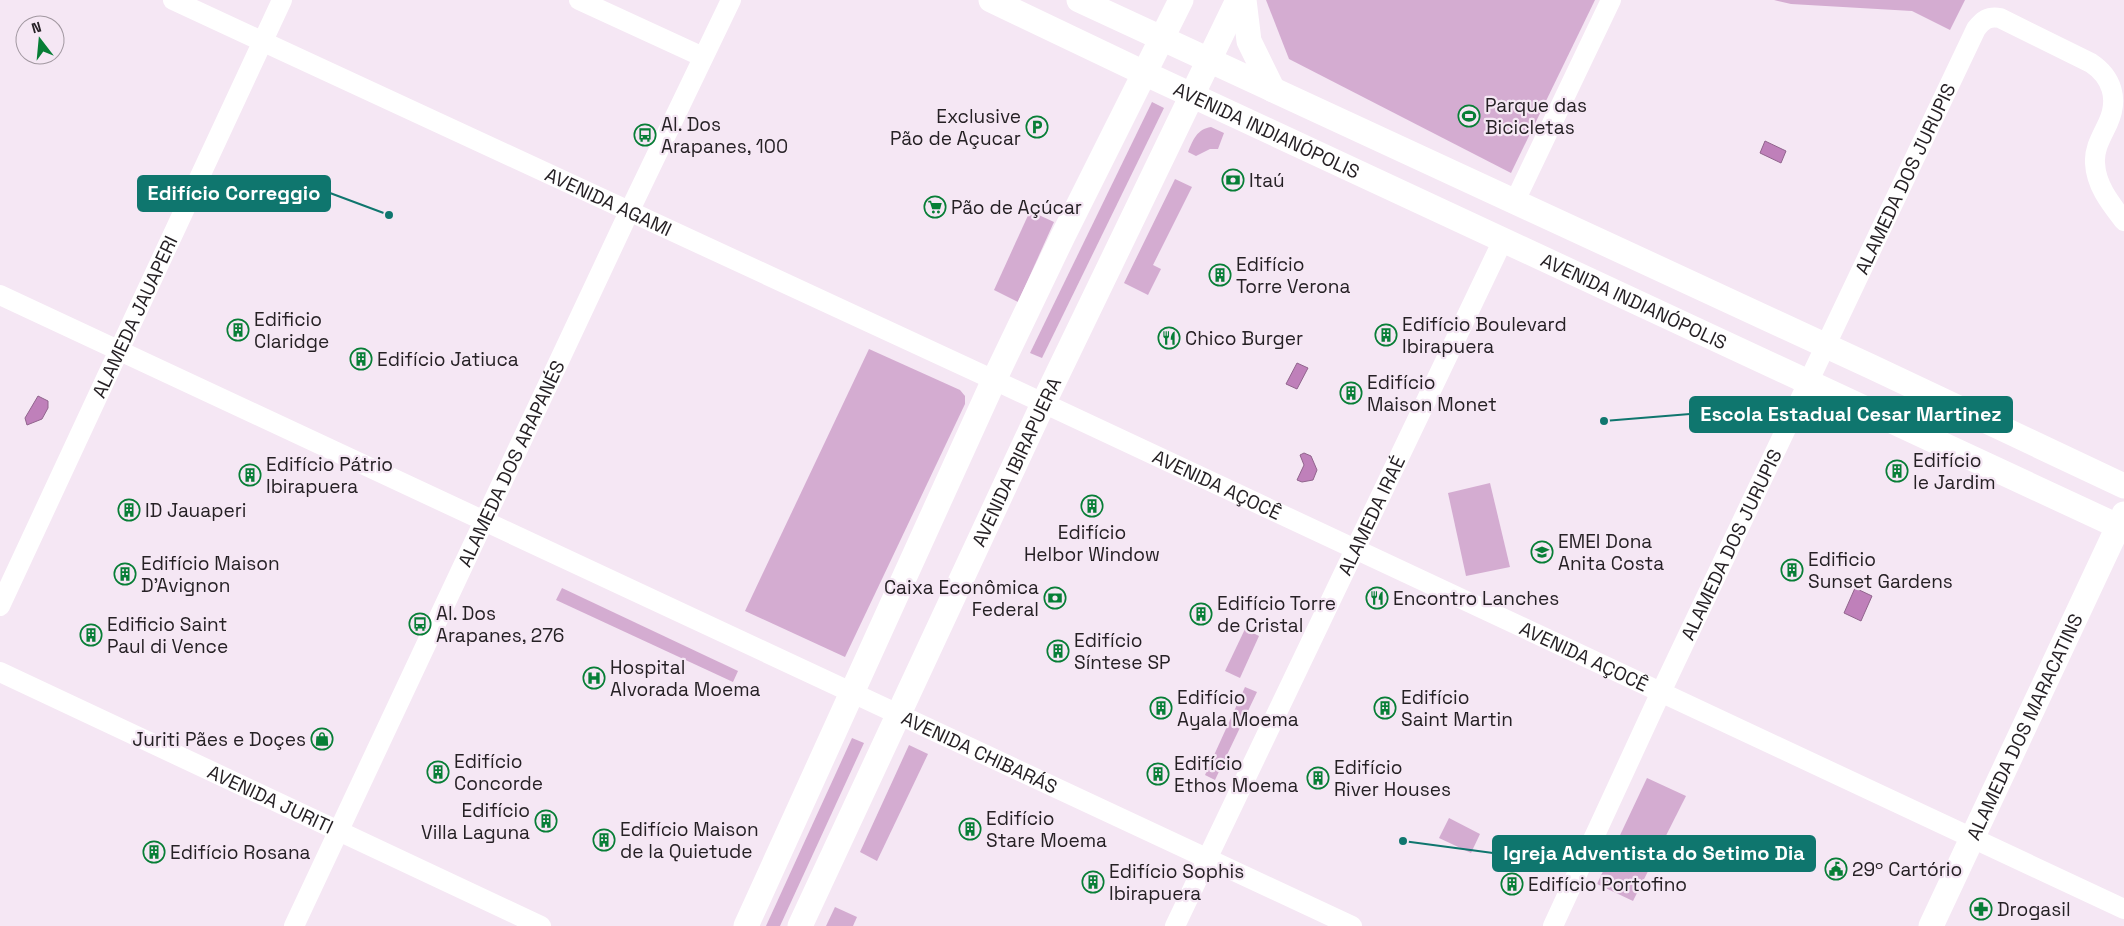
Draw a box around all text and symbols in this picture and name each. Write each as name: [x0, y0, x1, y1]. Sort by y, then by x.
north arrow: [15, 15, 65, 65]
text: N: [29, 18, 43, 37]
street label: AVENIDA INDIANÓPOLIS: [1170, 77, 1364, 185]
street label: ALAMEDA DOS JURUPIS: [1849, 79, 1961, 279]
place label: Parque das Bicicletas: [1485, 93, 1587, 140]
place label: Exclusive Pão de Açucar: [890, 104, 1021, 151]
sports icon: Parque das Bicicletas: [1457, 104, 1481, 128]
place label: Al. Dos Arapanes, 100: [661, 112, 788, 159]
parking icon: Exclusive Pão de Açucar: [1025, 115, 1049, 139]
bus stop icon: Al. Dos Arapanes, 100: [633, 123, 657, 147]
street label: AVENIDA AGAMI: [541, 162, 676, 242]
bank icon: Itaú: [1221, 168, 1245, 192]
place label: Itaú: [1249, 168, 1285, 193]
callout: Edifício Correggio: [138, 176, 330, 211]
text: Edifício Correggio: [148, 180, 320, 206]
supermarket icon: Pão de Açúcar: [923, 195, 947, 219]
place label: Pão de Açúcar: [951, 195, 1082, 220]
street label: ALAMEDA JAUAPERI: [87, 232, 184, 402]
street label: AVENIDA INDIANÓPOLIS: [1537, 247, 1731, 355]
place label: Edifício Torre Verona: [1236, 252, 1350, 299]
building icon: Edifício Torre Verona: [1208, 263, 1232, 287]
place label: Edificio Claridge: [254, 307, 329, 354]
place label: Edifício Boulevard Ibirapuera: [1402, 312, 1567, 359]
building icon: Edificio Claridge: [226, 318, 250, 342]
building icon: Edifício Boulevard Ibirapuera: [1374, 323, 1398, 347]
restaurant icon: Chico Burger: [1157, 326, 1181, 350]
place label: Chico Burger: [1185, 326, 1303, 351]
building icon: Edifício Jatiuca: [349, 347, 373, 371]
place label: Edifício Jatiuca: [377, 347, 519, 372]
street label: ALAMEDA DOS ARAPANÉS: [452, 356, 571, 571]
place label: Edifício Maison Monet: [1367, 370, 1497, 417]
street label: AVENIDA IBIRAPUERA: [966, 373, 1067, 551]
building icon: Edifício Maison Monet: [1339, 381, 1363, 405]
callout: Escola Estadual Cesar Martinez: [1690, 397, 2012, 432]
text: Escola Estadual Cesar Martinez: [1700, 401, 2002, 427]
street label: AVENIDA AÇOCÊ: [1149, 444, 1285, 526]
street label: ALAMEDA DOS JURUPIS: [1675, 445, 1788, 644]
place label: Edifício le Jardim: [1913, 448, 1996, 495]
place label: Edifício Pátrio Ibirapuera: [266, 452, 393, 499]
street label: ALAMEDA IRAÉ: [1332, 452, 1411, 580]
building icon: Edifício le Jardim: [1885, 459, 1909, 483]
building icon: Edifício Pátrio Ibirapuera: [238, 463, 262, 487]
building icon: Edifício Helbor Window: [1080, 494, 1104, 518]
building icon: ID Jauaperi: [117, 498, 141, 522]
place label: ID Jauaperi: [145, 498, 246, 523]
place label: Edifício Helbor Window: [1024, 520, 1160, 567]
place label: EMEI Dona Anita Costa: [1558, 529, 1664, 576]
school or university icon: EMEI Dona Anita Costa: [1530, 540, 1554, 564]
place label: Edificio Sunset Gardens: [1808, 547, 1953, 594]
place label: Edifício Maison D'Avignon: [141, 551, 280, 598]
building icon: Edificio Sunset Gardens: [1780, 558, 1804, 582]
building icon: Edifício Maison D'Avignon: [113, 562, 137, 586]
place label: Caixa Econômica Federal: [884, 575, 1039, 622]
bank icon: Caixa Econômica Federal: [1043, 586, 1067, 610]
restaurant icon: Encontro Lanches: [1365, 586, 1389, 610]
place label: Encontro Lanches: [1393, 586, 1559, 611]
place label: Edifício Torre de Cristal: [1217, 591, 1336, 638]
place label: Al. Dos Arapanes, 276: [436, 601, 564, 648]
building icon: Edifício Torre de Cristal: [1189, 602, 1213, 626]
street label: ALAMEDA DOS MARACATINS: [1961, 610, 2089, 844]
place label: Edificio Saint Paul di Vence: [107, 612, 228, 659]
bus stop icon: Al. Dos Arapanes, 276: [408, 612, 432, 636]
street label: AVENIDA AÇOCÊ: [1515, 616, 1652, 697]
building icon: Edificio Saint Paul di Vence: [79, 623, 103, 647]
place label: Edifício Síntese SP: [1074, 628, 1171, 675]
building icon: Edifício Síntese SP: [1046, 639, 1070, 663]
place label: Hospital Alvorada Moema: [610, 655, 761, 702]
hospital icon: Hospital Alvorada Moema: [582, 666, 606, 690]
place label: Edifício Ayala Moema: [1177, 685, 1299, 732]
place label: Edifício Saint Martin: [1401, 685, 1513, 732]
building icon: Edifício Ayala Moema: [1149, 696, 1173, 720]
building icon: Edifício Saint Martin: [1373, 696, 1397, 720]
street label: AVENIDA CHIBARÁS: [897, 706, 1061, 800]
place label: Juriti Pães e Doçes: [132, 727, 306, 752]
shop icon: Juriti Pães e Doçes: [310, 727, 334, 751]
place label: Edifício Concorde: [454, 749, 543, 796]
place label: Edifício Ethos Moema: [1174, 751, 1298, 798]
place label: Edifício River Houses: [1334, 755, 1451, 802]
street label: AVENIDA JURITI: [203, 759, 337, 840]
building icon: Edifício Concorde: [426, 760, 450, 784]
building icon: Edifício Ethos Moema: [1146, 762, 1170, 786]
building icon: Edifício River Houses: [1306, 766, 1330, 790]
place label: Edifício Villa Laguna: [421, 798, 530, 845]
place label: Edifício Stare Moema: [986, 806, 1107, 853]
building icon: Edifício Villa Laguna: [534, 809, 558, 833]
place label: Edifício Maison de la Quietude: [620, 817, 759, 864]
building icon: Edifício Stare Moema: [958, 817, 982, 841]
building icon: Edifício Maison de la Quietude: [592, 828, 616, 852]
callout: Igreja Adventista do Setimo Dia: [1493, 836, 1815, 871]
building icon: Edifício Rosana: [142, 840, 166, 864]
place label: Edifício Rosana: [170, 840, 311, 865]
text: Igreja Adventista do Setimo Dia: [1503, 840, 1805, 866]
public building icon: 29º Cartório: [1824, 857, 1848, 881]
place label: 29º Cartório: [1852, 857, 1962, 882]
place label: Edifício Sophis Ibirapuera: [1109, 859, 1244, 906]
building icon: Edifício Sophis Ibirapuera: [1081, 870, 1105, 894]
building icon: Edifício Portofino: [1500, 872, 1524, 896]
place label: Edifício Portofino: [1528, 872, 1687, 897]
pharmacy icon: Drogasil: [1969, 897, 1993, 921]
place label: Drogasil: [1997, 897, 2071, 922]

